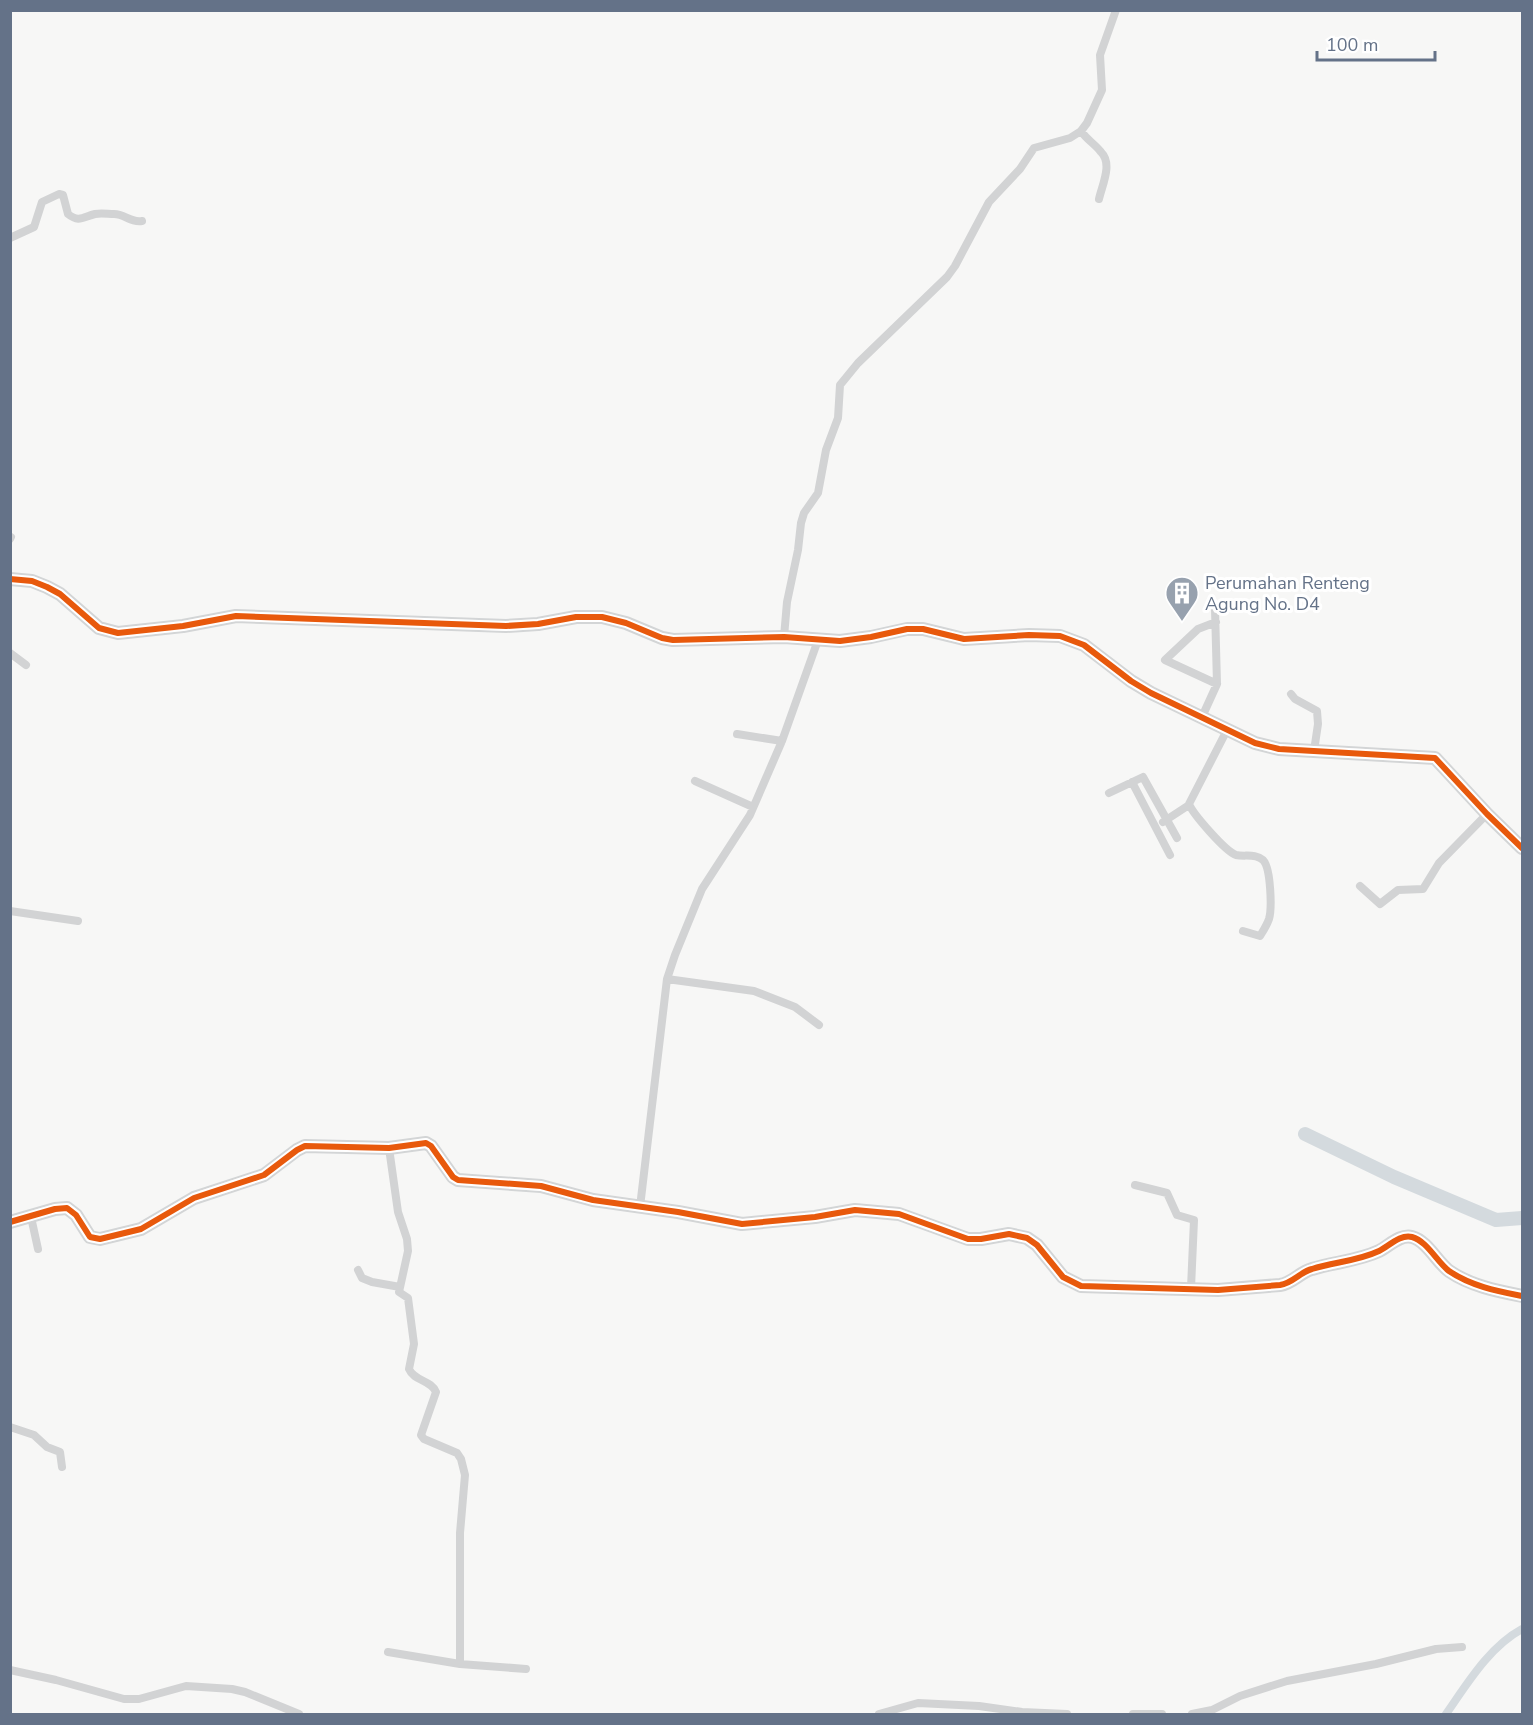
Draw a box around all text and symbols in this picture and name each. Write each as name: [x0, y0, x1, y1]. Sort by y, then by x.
scale bar: [1317, 24, 1436, 62]
text: 100 m: [1326, 33, 1378, 57]
place label: Perumahan Renteng Agung No. D4: [1205, 571, 1370, 616]
building icon: Perumahan Renteng Agung No. D4: [1164, 575, 1200, 622]

